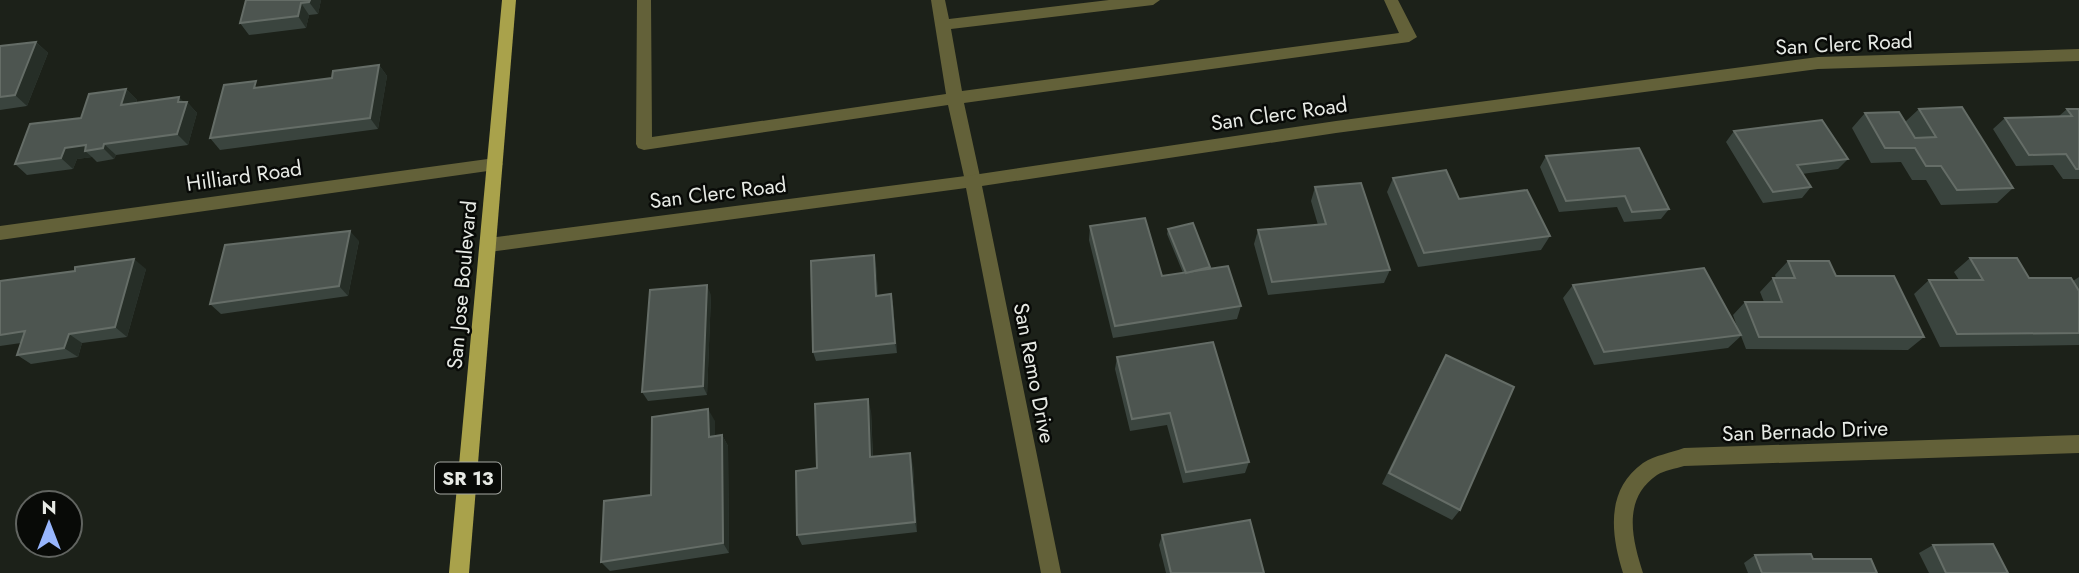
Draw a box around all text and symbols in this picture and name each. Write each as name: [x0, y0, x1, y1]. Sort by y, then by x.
street label: San Clerc Road: [1775, 25, 1913, 63]
street label: San Clerc Road: [1209, 90, 1349, 138]
street label: Hilliard Road: [184, 153, 304, 199]
street label: San Clerc Road: [648, 170, 788, 216]
street label: San Jose Boulevard: [440, 199, 484, 371]
street label: San Remo Drive: [1006, 300, 1062, 446]
street label: San Bernado Drive: [1721, 413, 1889, 449]
road number: SR 13: [435, 463, 501, 494]
north arrow: [14, 489, 84, 559]
text: N: [41, 494, 57, 521]

